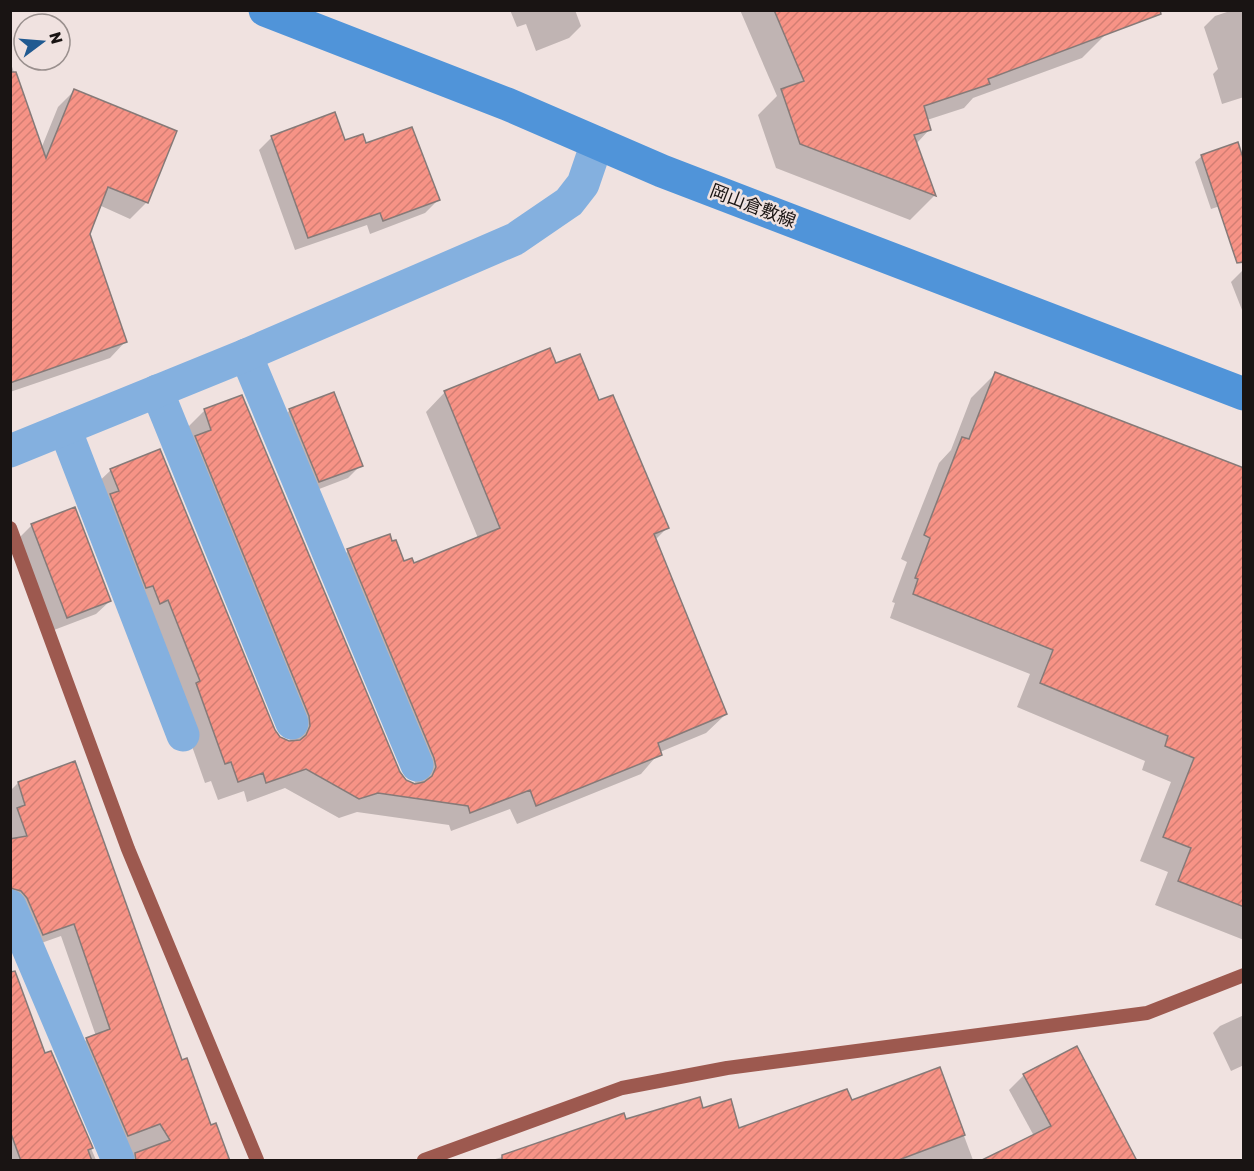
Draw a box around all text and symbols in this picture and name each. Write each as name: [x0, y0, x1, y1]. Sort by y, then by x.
north arrow: [12, 12, 72, 72]
text: N: [45, 30, 67, 46]
street label: 岡山倉敷線: [707, 180, 799, 232]

